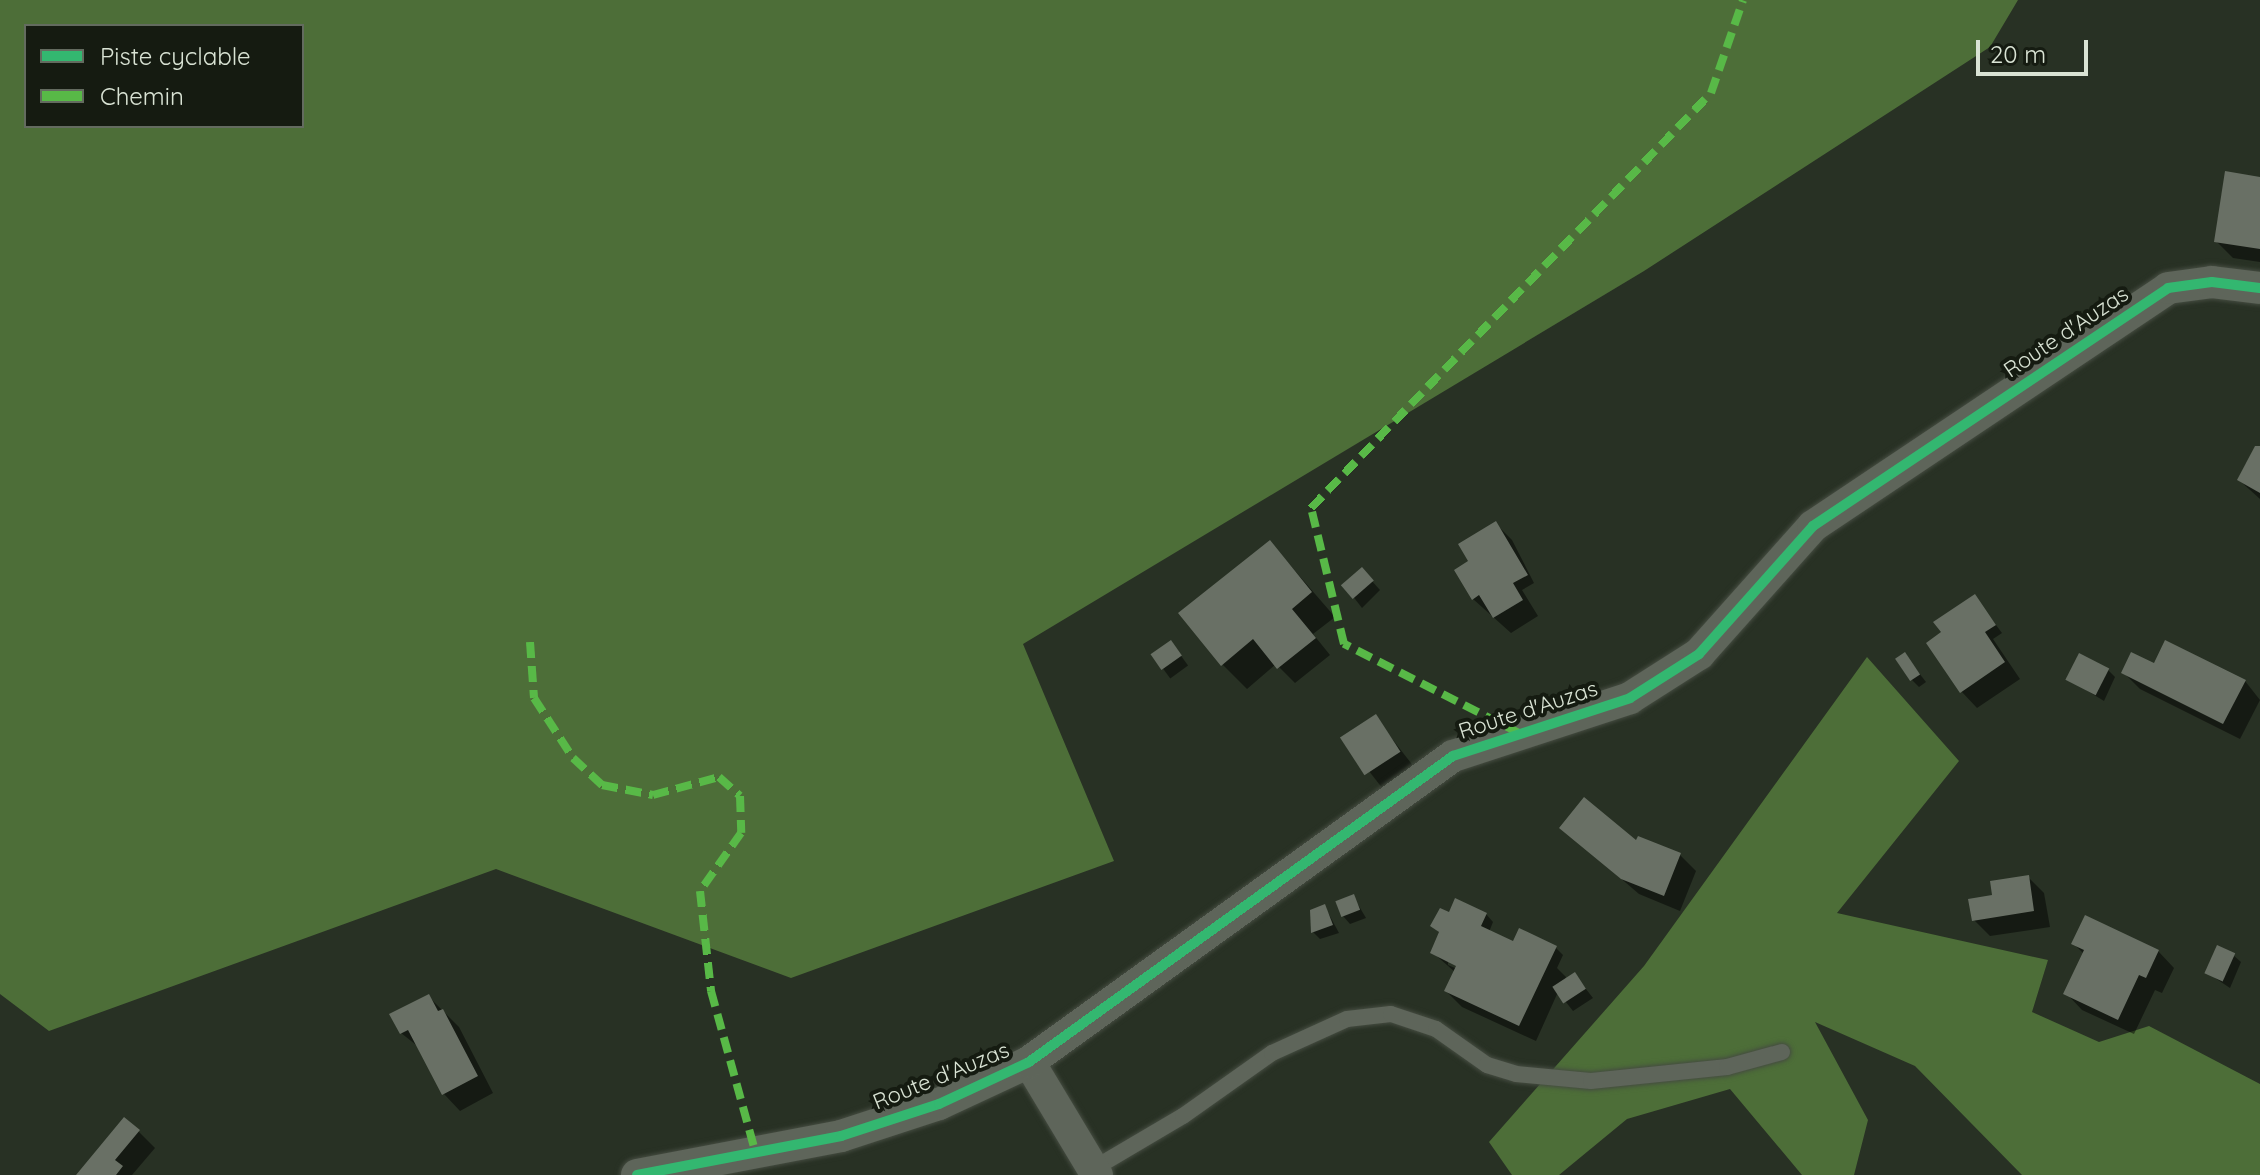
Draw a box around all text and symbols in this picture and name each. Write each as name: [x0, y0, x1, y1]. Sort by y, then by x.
legend: [24, 24, 304, 128]
scale bar: [1980, 24, 2092, 74]
text: 20 m: [1990, 39, 2046, 69]
text: Piste cyclable: [100, 41, 251, 71]
text: Chemin: [100, 81, 184, 111]
street label: Route d'Auzas: [1999, 281, 2133, 383]
street label: Route d'Auzas: [1455, 675, 1601, 745]
street label: Route d'Auzas: [869, 1037, 1013, 1115]

